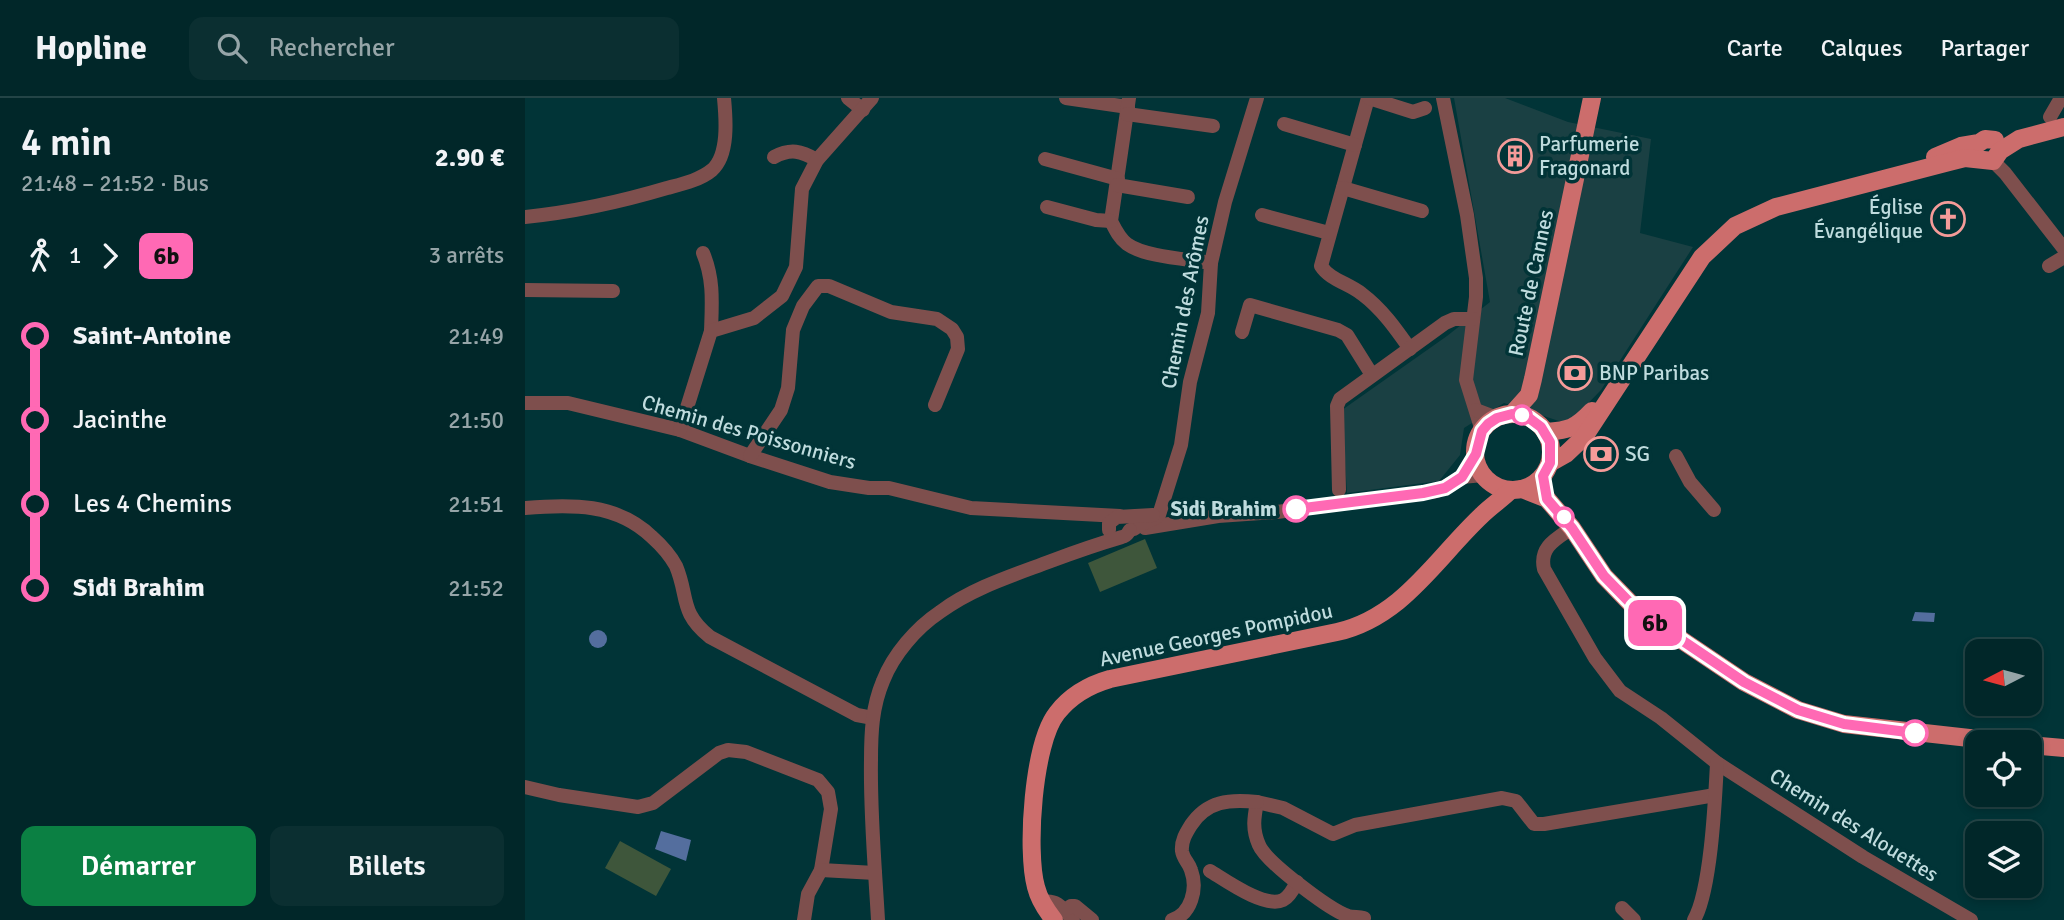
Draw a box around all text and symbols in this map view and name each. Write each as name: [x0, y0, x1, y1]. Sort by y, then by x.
search box: [189, 17, 679, 80]
text: Hopline: [35, 28, 147, 69]
icon: search: [213, 29, 251, 67]
text: Rechercher: [269, 32, 395, 64]
text: Carte: [1727, 33, 1783, 63]
text: Calques: [1821, 33, 1902, 63]
text: Partager: [1940, 33, 2029, 63]
text: 4 min: [21, 119, 112, 166]
place label: Parfumerie Fragonard: [1539, 131, 1640, 181]
building icon: Parfumerie Fragonard: [1496, 137, 1534, 175]
text: 2.90 €: [435, 142, 504, 174]
text: 21:48 – 21:52 · Bus: [21, 169, 209, 198]
place label: Église Évangélique: [1813, 194, 1923, 244]
church icon: Église Évangélique: [1929, 200, 1967, 238]
street label: Route de Cannes: [1503, 207, 1559, 359]
street label: Chemin des Arômes: [1155, 213, 1215, 391]
icon: walk: [21, 237, 59, 275]
icon: forward: [91, 237, 129, 275]
text: 1: [69, 241, 81, 270]
text: 6b: [153, 241, 179, 271]
text: 3 arrêts: [429, 241, 504, 270]
text: Saint-Antoine: [73, 320, 231, 352]
text: 21:49: [448, 322, 504, 351]
bank icon: BNP Paribas: [1556, 354, 1594, 392]
place label: BNP Paribas: [1599, 360, 1709, 386]
street label: Chemin des Poissonniers: [639, 389, 859, 475]
text: Jacinthe: [73, 404, 167, 436]
unlabelled marker: [1512, 405, 1532, 425]
text: 21:50: [448, 406, 504, 435]
bank icon: SG: [1582, 435, 1620, 473]
place label: SG: [1625, 441, 1650, 467]
text: Les 4 Chemins: [73, 488, 232, 520]
text: 21:51: [448, 490, 504, 519]
place label: Sidi Brahim: [1171, 496, 1277, 522]
marker: Sidi Brahim: [1283, 496, 1309, 522]
unlabelled marker: [1554, 507, 1574, 527]
text: Sidi Brahim: [73, 572, 205, 604]
text: 21:52: [448, 574, 504, 603]
street label: Avenue Georges Pompidou: [1097, 598, 1335, 672]
line badge: 6b: [1623, 600, 1687, 646]
text: 6b: [1642, 608, 1668, 638]
north arrow: [1965, 639, 2042, 716]
map controls: [1965, 639, 2042, 898]
unlabelled marker: [1902, 720, 1928, 746]
button: locate: [1965, 730, 2042, 807]
street label: Chemin des Alouettes: [1765, 763, 1943, 887]
button: layers: [1965, 821, 2042, 898]
button: Démarrer: [21, 826, 256, 906]
button: Billets: [270, 826, 504, 906]

